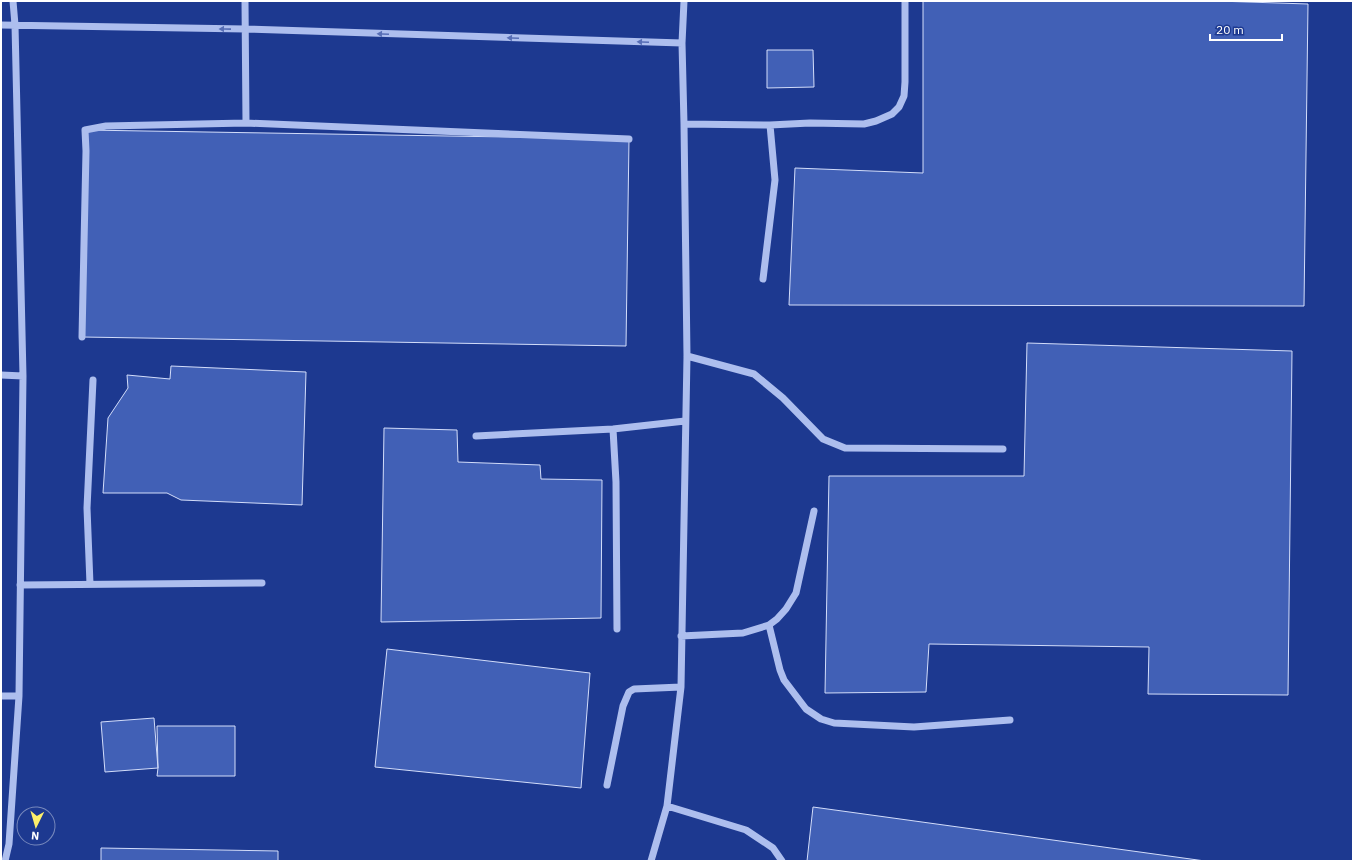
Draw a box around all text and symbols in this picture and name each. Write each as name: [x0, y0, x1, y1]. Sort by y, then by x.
scale bar: [1210, 16, 1282, 42]
text: 20 m: [1216, 22, 1244, 37]
one-way arrow: [218, 26, 231, 32]
one-way arrow: [377, 30, 389, 37]
one-way arrow: [506, 35, 519, 41]
one-way arrow: [636, 39, 649, 45]
north arrow: [16, 806, 56, 846]
text: N: [31, 829, 40, 843]

